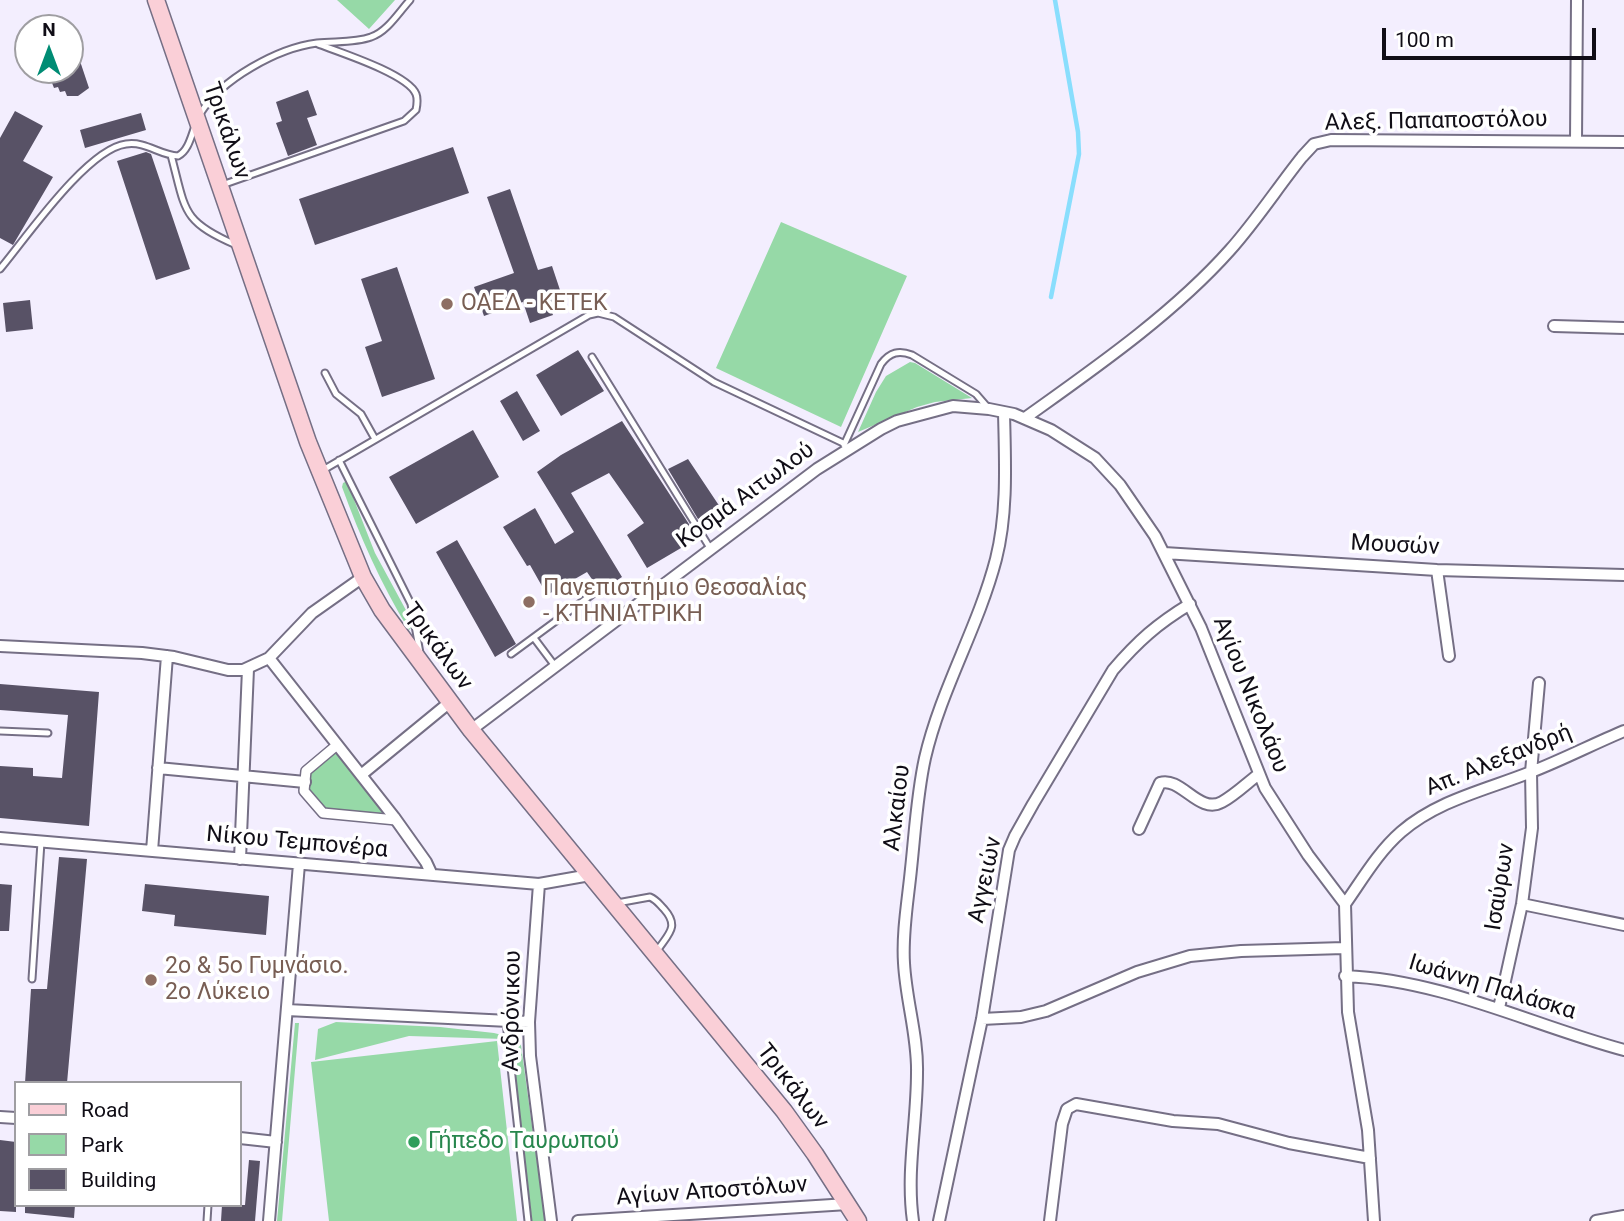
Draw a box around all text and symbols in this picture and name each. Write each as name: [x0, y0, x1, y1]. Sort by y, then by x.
north arrow: [14, 14, 84, 84]
scale bar: [1386, 14, 1600, 58]
text: N: [42, 18, 56, 41]
text: 100 m: [1395, 28, 1454, 52]
street label: Τρικάλων: [197, 79, 255, 183]
street label: Αλεξ. Παπαποστόλου: [1324, 106, 1548, 138]
place label: ΟΑΕΔ - ΚΕΤΕΚ: [461, 290, 607, 318]
marker: ΟΑΕΔ - ΚΕΤΕΚ: [439, 296, 455, 312]
street label: Κοσμά Αιτωλού: [672, 437, 820, 555]
street label: Μουσών: [1350, 530, 1440, 562]
place label: Πανεπιστήμιο Θεσσαλίας - ΚΤΗΝΙΑΤΡΙΚΗ: [543, 575, 807, 629]
marker: Πανεπιστήμιο Θεσσαλίας - ΚΤΗΝΙΑΤΡΙΚΗ: [521, 594, 537, 610]
street label: Τρικάλων: [396, 598, 478, 696]
street label: Αγίου Νικολάου: [1206, 613, 1294, 777]
street label: Απ. Αλεξανδρή: [1422, 719, 1576, 803]
street label: Αλκαίου: [879, 763, 917, 853]
street label: Νίκου Τεμπονέρα: [205, 821, 389, 865]
street label: Αγγειών: [963, 834, 1009, 926]
street label: Ισαύρων: [1480, 841, 1522, 933]
street label: Ιωάννη Παλάσκα: [1405, 949, 1579, 1027]
street label: Ανδρόνικου: [498, 950, 528, 1072]
place label: 2ο & 5ο Γυμνάσιο. 2ο Λύκειο: [165, 953, 349, 1007]
marker: 2ο & 5ο Γυμνάσιο. 2ο Λύκειο: [143, 972, 159, 988]
street label: Τρικάλων: [750, 1039, 834, 1135]
legend: [14, 1081, 242, 1207]
text: Road: [81, 1098, 129, 1122]
place label: Γήπεδο Ταυρωπού: [428, 1128, 619, 1156]
text: Park: [81, 1133, 123, 1157]
marker: Γήπεδο Ταυρωπού: [406, 1134, 422, 1150]
text: Building: [81, 1168, 156, 1192]
street label: Αγίων Αποστόλων: [615, 1172, 809, 1212]

